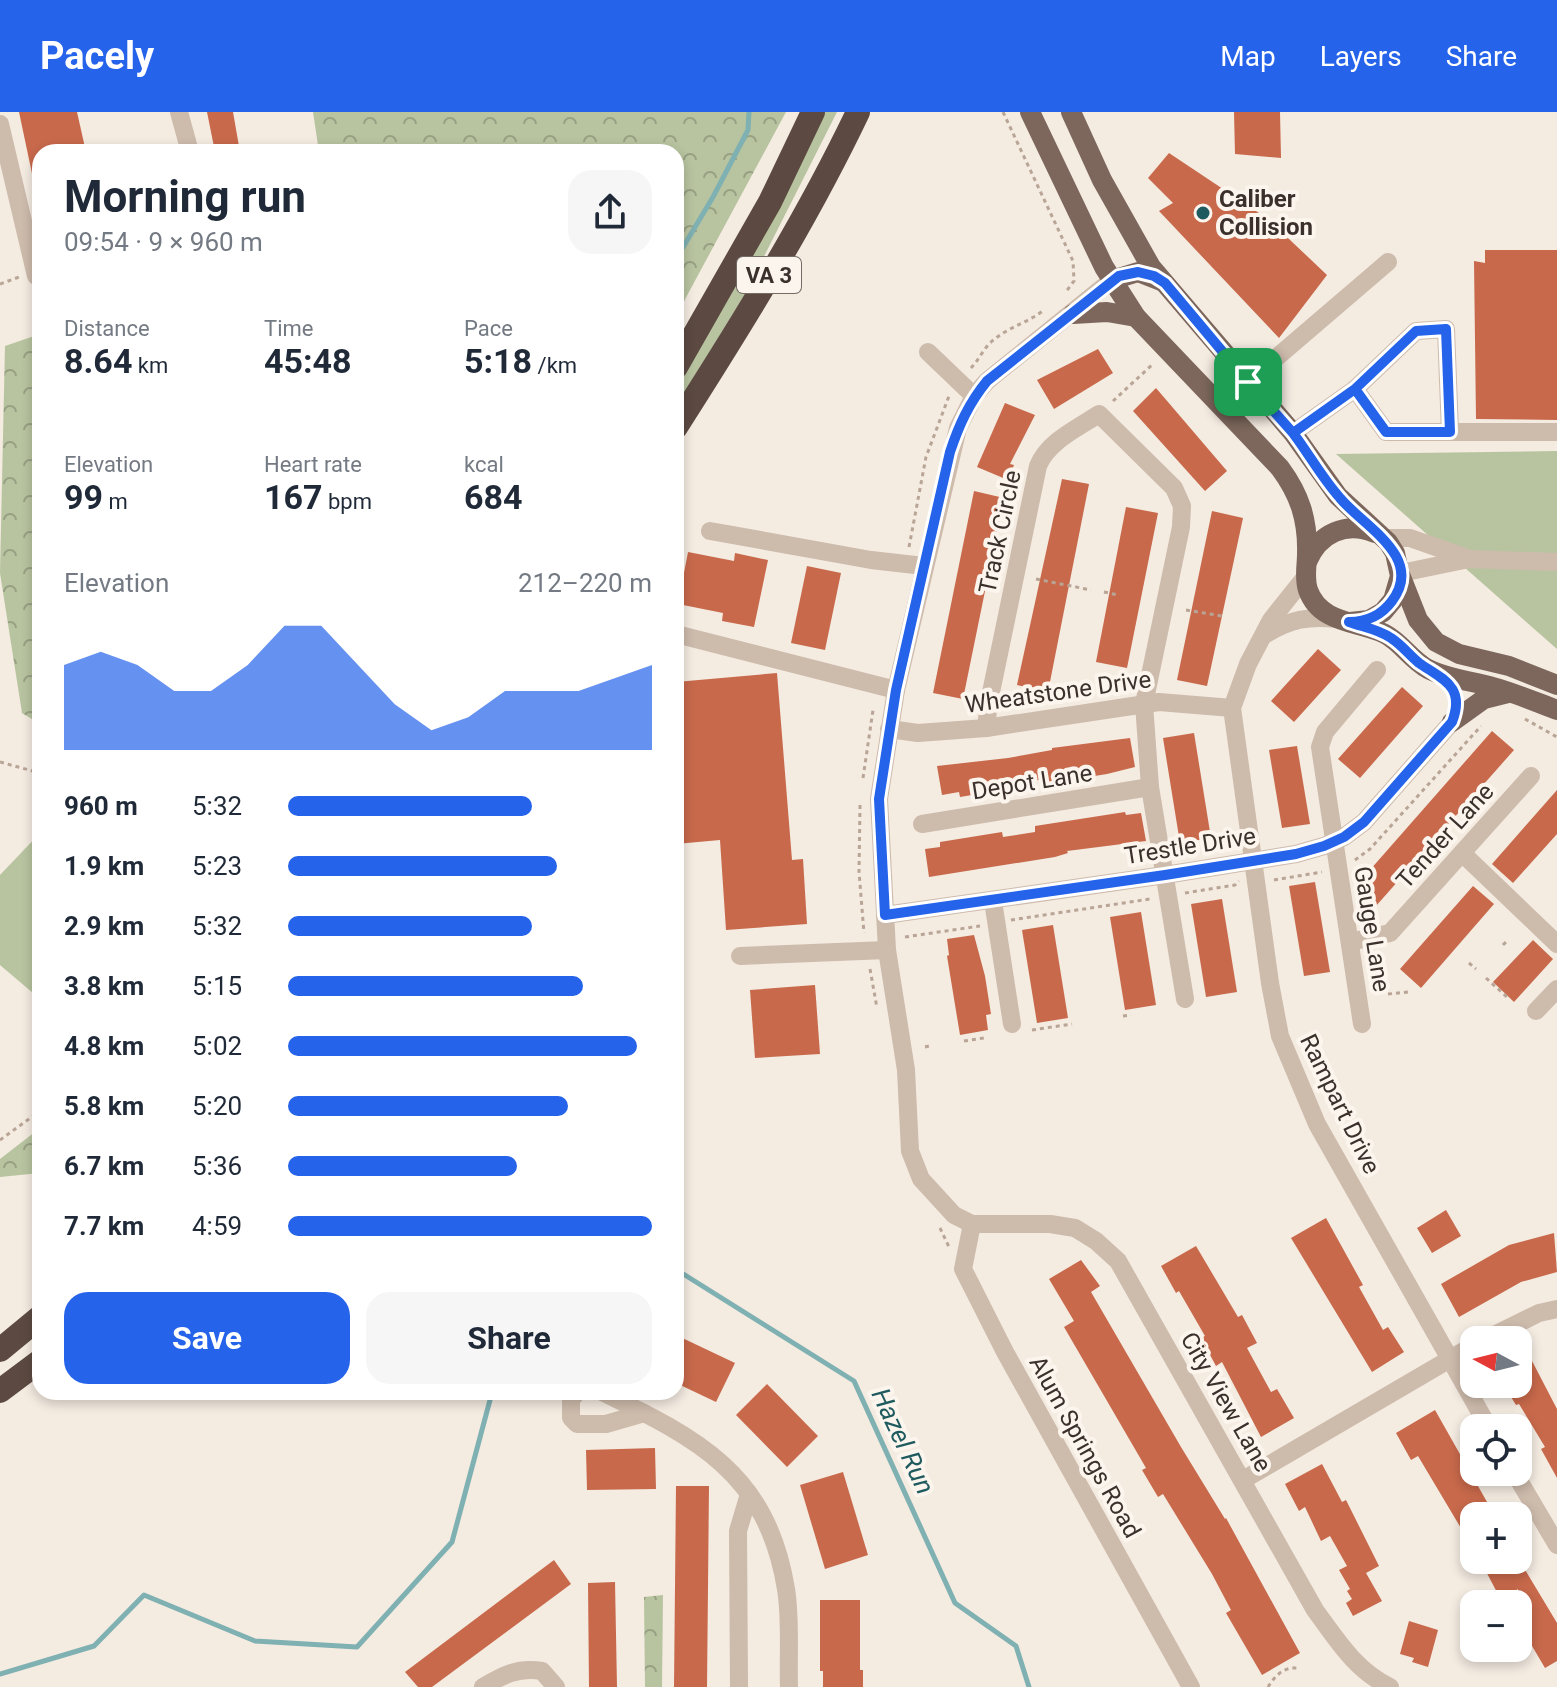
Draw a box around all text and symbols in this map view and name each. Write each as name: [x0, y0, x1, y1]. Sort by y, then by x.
text: Pacely: [40, 34, 154, 78]
text: Map: [1220, 40, 1276, 73]
text: Layers: [1320, 40, 1402, 73]
text: Share: [1446, 40, 1517, 73]
button: share: [568, 170, 652, 254]
text: Morning run: [64, 171, 306, 223]
place label: Caliber Collision: [1219, 185, 1313, 241]
marker: Caliber Collision: [1194, 204, 1212, 222]
text: 09:54 · 9 × 960 m: [64, 227, 263, 257]
road number: VA 3: [737, 257, 801, 293]
text: Distance: [64, 316, 150, 341]
text: Time: [264, 316, 313, 341]
text: Pace: [464, 316, 513, 341]
text: 8.64: [64, 341, 132, 381]
text: 45:48: [264, 341, 352, 381]
text: 5:18: [464, 341, 532, 381]
pin: [1214, 348, 1282, 416]
text: km: [132, 353, 168, 378]
text: /km: [532, 353, 577, 378]
icon: arrive: [1226, 360, 1270, 404]
text: Elevation: [64, 452, 153, 477]
text: Heart rate: [264, 452, 362, 477]
text: kcal: [464, 452, 504, 477]
street label: Track Circle: [973, 468, 1027, 596]
text: 99: [64, 477, 103, 517]
text: 167: [264, 477, 323, 517]
text: 684: [464, 477, 523, 517]
text: m: [103, 489, 128, 514]
text: bpm: [323, 489, 372, 514]
text: Elevation: [64, 568, 169, 598]
text: 212–220 m: [518, 568, 652, 598]
street label: Wheatstone Drive: [963, 665, 1153, 719]
street label: Depot Lane: [970, 759, 1094, 805]
street label: Tender Lane: [1391, 778, 1499, 894]
text: 960 m: [64, 791, 138, 821]
text: 5:32: [192, 791, 242, 821]
street label: Trestle Drive: [1122, 822, 1258, 870]
text: 1.9 km: [64, 851, 144, 881]
text: 5:23: [192, 851, 242, 881]
street label: Gauge Lane: [1348, 864, 1396, 994]
text: 2.9 km: [64, 911, 144, 941]
text: 5:32: [192, 911, 242, 941]
text: 3.8 km: [64, 971, 144, 1001]
text: 5:15: [192, 971, 242, 1001]
street label: Rampart Drive: [1294, 1030, 1386, 1178]
text: 4.8 km: [64, 1031, 144, 1061]
text: 5:02: [192, 1031, 242, 1061]
text: 5.8 km: [64, 1091, 144, 1121]
text: 5:20: [192, 1091, 242, 1121]
text: 6.7 km: [64, 1151, 144, 1181]
text: 5:36: [192, 1151, 242, 1181]
text: 7.7 km: [64, 1211, 144, 1241]
text: 4:59: [192, 1211, 242, 1241]
button: Save: [64, 1292, 350, 1384]
button: Share: [366, 1292, 652, 1384]
north arrow: [1460, 1326, 1532, 1398]
map controls: [1460, 1326, 1532, 1662]
street label: City View Lane: [1175, 1327, 1277, 1477]
street label: Alum Springs Road: [1023, 1351, 1147, 1543]
water label: Hazel Run: [865, 1383, 941, 1499]
button: locate: [1460, 1414, 1532, 1486]
button: +: [1460, 1502, 1532, 1574]
button: −: [1460, 1590, 1532, 1662]

